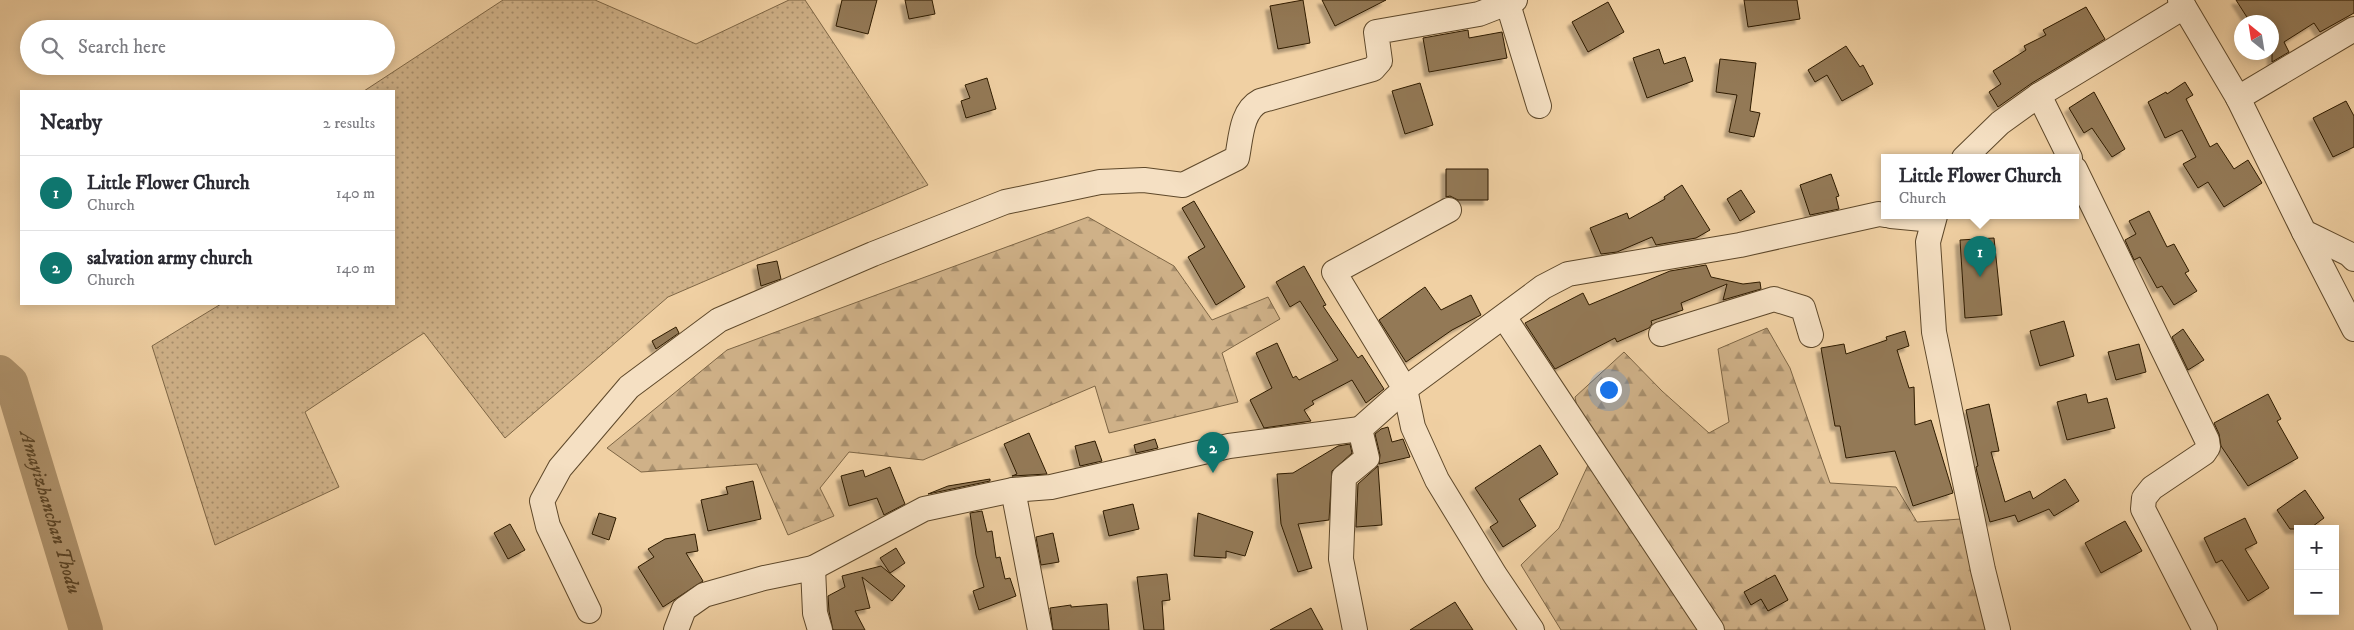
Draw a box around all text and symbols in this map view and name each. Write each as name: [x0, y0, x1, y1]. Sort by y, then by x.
north arrow: [2234, 15, 2279, 60]
search box: [20, 20, 395, 75]
icon: search: [38, 34, 66, 62]
text: Search here: [78, 36, 166, 59]
text: Nearby: [40, 110, 102, 136]
text: 2 results: [323, 113, 375, 133]
popup: [1881, 154, 2079, 219]
text: Little Flower Church: [1899, 165, 2061, 188]
text: Little Flower Church: [87, 172, 250, 195]
text: 1: [53, 183, 59, 203]
text: 140 m: [336, 183, 375, 203]
text: Church: [1899, 188, 1946, 208]
text: Church: [87, 195, 135, 215]
pin: 1: [1964, 236, 1996, 277]
text: salvation army church: [87, 247, 252, 270]
text: 2: [52, 258, 60, 278]
text: 140 m: [336, 258, 375, 278]
text: Church: [87, 270, 135, 290]
your location: [1596, 377, 1622, 403]
water label: Amayizhanchan Thodu: [14, 426, 86, 597]
pin: 2: [1197, 432, 1229, 473]
map controls: [2294, 525, 2339, 615]
button: +: [2294, 525, 2339, 570]
button: −: [2294, 570, 2339, 615]

